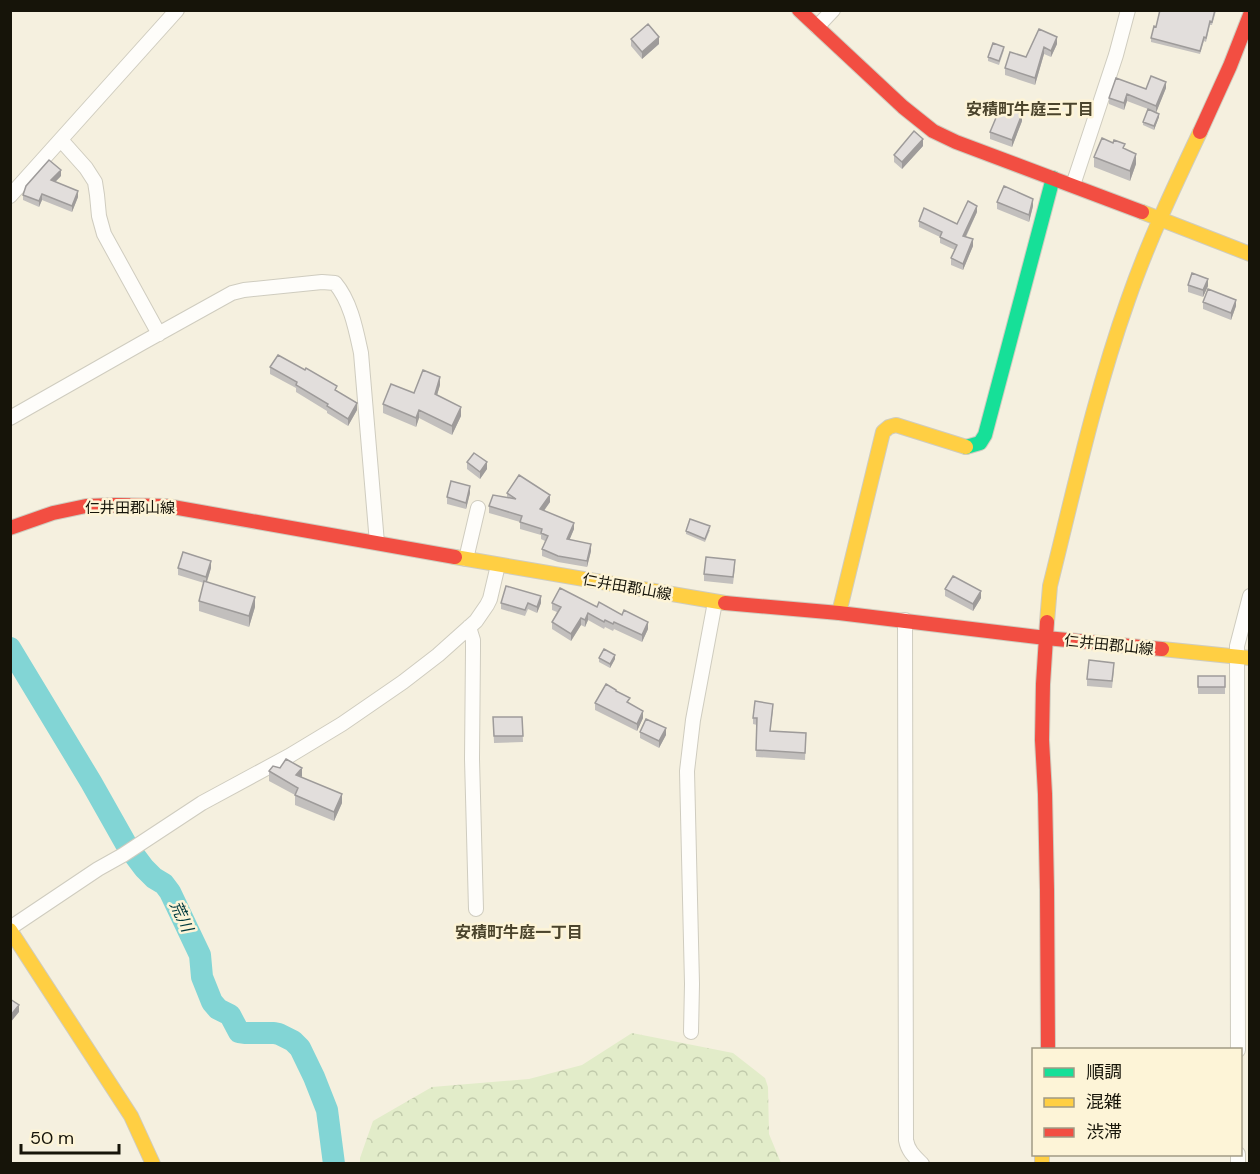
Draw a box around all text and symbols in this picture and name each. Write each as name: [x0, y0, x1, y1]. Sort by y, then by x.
district label: 安積町牛庭三丁目: [966, 99, 1094, 120]
street label: 仁井田郡山線: [85, 498, 175, 518]
street label: 仁井田郡山線: [581, 569, 673, 605]
street label: 仁井田郡山線: [1063, 630, 1155, 660]
water label: 荒川: [165, 897, 199, 937]
district label: 安積町牛庭一丁目: [455, 922, 583, 943]
legend: [1032, 1048, 1242, 1156]
text: 順調: [1086, 1060, 1122, 1084]
text: 混雑: [1086, 1090, 1122, 1114]
scale bar: [21, 1117, 118, 1155]
text: 渋滞: [1086, 1120, 1122, 1144]
text: 50 m: [30, 1126, 74, 1150]

